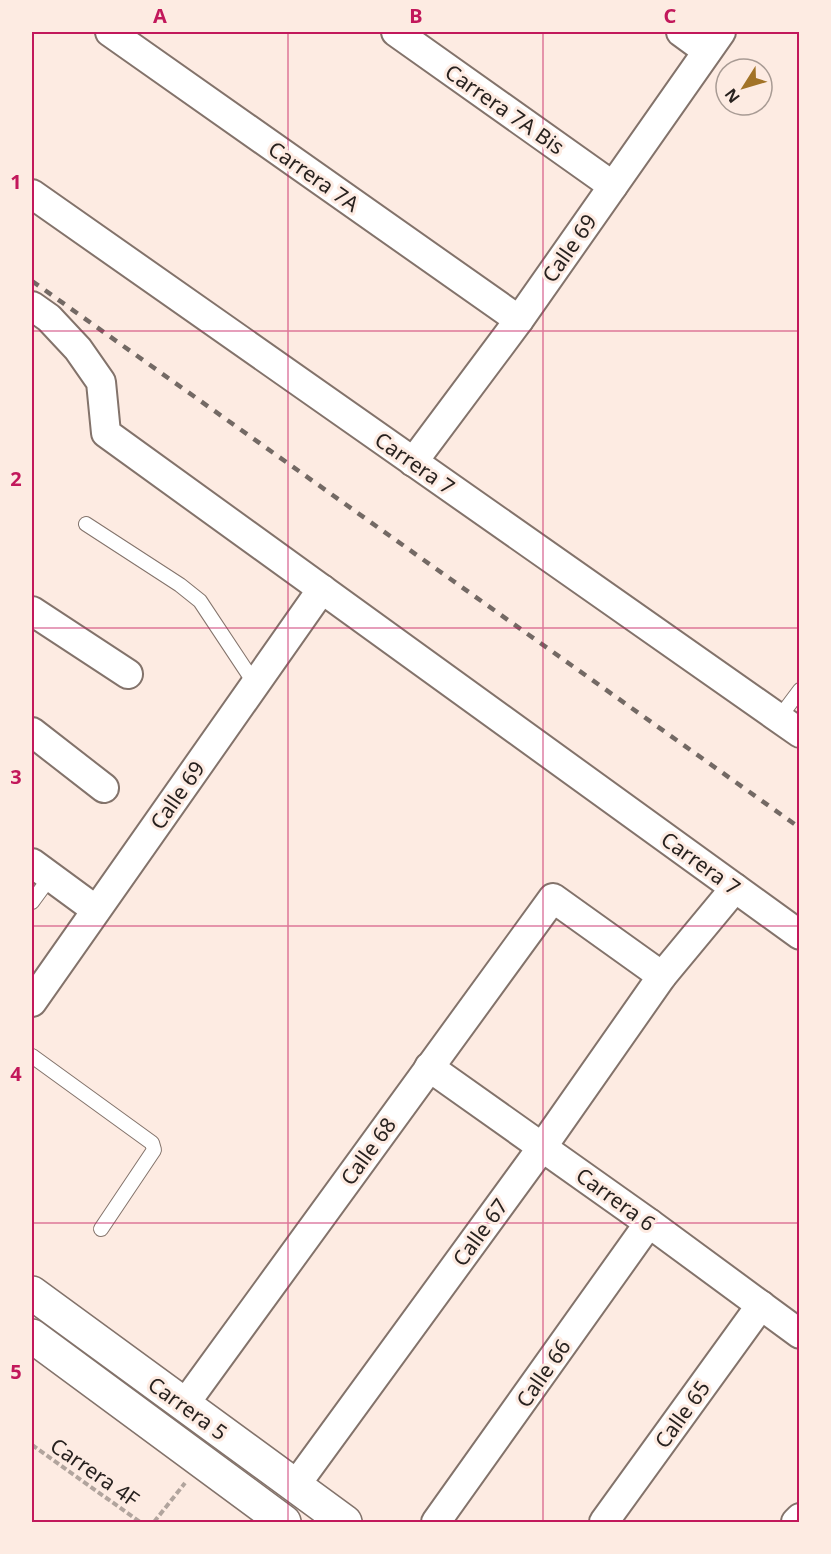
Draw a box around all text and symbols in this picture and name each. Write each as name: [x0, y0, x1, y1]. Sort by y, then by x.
text: A: [153, 2, 167, 29]
text: B: [409, 2, 423, 29]
text: C: [664, 2, 677, 29]
north arrow: [714, 57, 774, 117]
street label: Carrera 7A Bis: [440, 58, 570, 160]
text: N: [719, 84, 745, 108]
street label: Carrera 7A: [263, 134, 365, 218]
text: 1: [10, 168, 22, 195]
street label: Calle 69: [535, 208, 603, 288]
street label: Carrera 7: [370, 425, 460, 501]
text: 2: [10, 465, 22, 492]
street label: Calle 69: [143, 755, 211, 835]
text: 3: [10, 763, 22, 790]
street label: Carrera 7: [656, 825, 746, 901]
text: 4: [10, 1060, 22, 1087]
street label: Calle 68: [334, 1112, 402, 1190]
street label: Carrera 6: [571, 1161, 661, 1237]
street label: Calle 67: [446, 1193, 514, 1271]
street label: Calle 66: [509, 1333, 577, 1413]
text: 5: [10, 1358, 22, 1385]
street label: Carrera 5: [143, 1370, 233, 1446]
street label: Calle 65: [648, 1375, 716, 1453]
street label: Carrera 4F: [45, 1431, 145, 1513]

